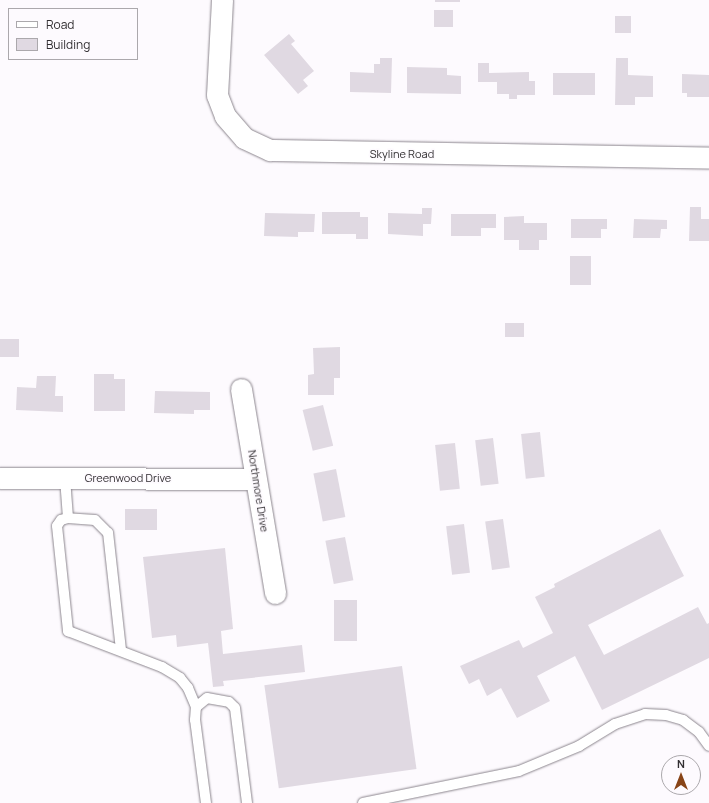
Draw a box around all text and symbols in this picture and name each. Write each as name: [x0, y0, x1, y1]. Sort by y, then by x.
legend: [8, 8, 138, 60]
text: Road: [46, 16, 74, 33]
text: Building: [46, 36, 90, 53]
street label: Skyline Road: [370, 147, 434, 161]
street label: Northmore Drive: [245, 449, 271, 533]
street label: Greenwood Drive: [85, 471, 171, 485]
north arrow: [661, 755, 701, 795]
text: N: [677, 756, 685, 771]

